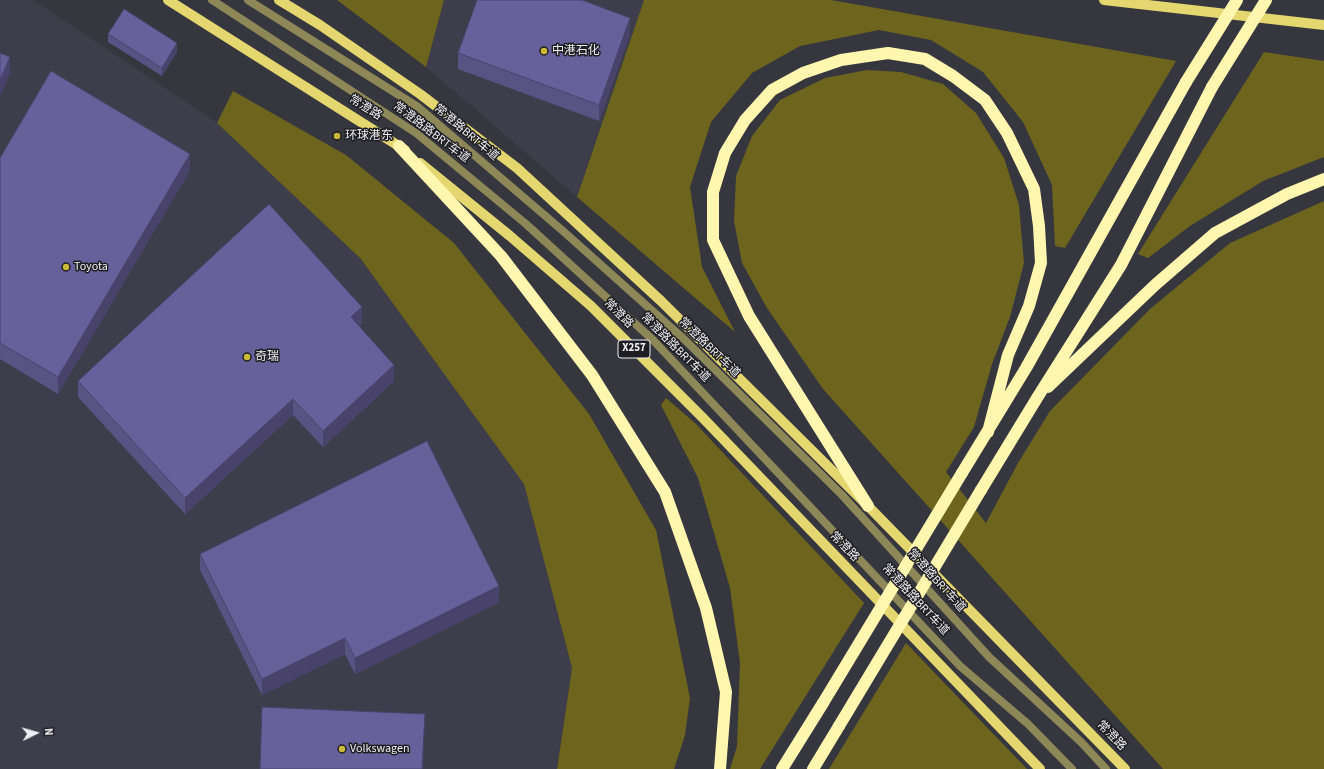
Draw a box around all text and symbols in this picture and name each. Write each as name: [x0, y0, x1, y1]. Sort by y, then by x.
place label: 中港石化: [552, 44, 600, 58]
marker: 中港石化: [539, 46, 549, 56]
street label: 常澄路: [346, 92, 384, 124]
street label: 常澄路路BRT车道: [390, 100, 472, 166]
street label: 常澄路BRT车道: [431, 102, 501, 164]
place label: 环球港东: [345, 129, 393, 143]
marker: 环球港东: [332, 131, 342, 141]
place label: Toyota: [74, 260, 108, 274]
marker: Toyota: [61, 262, 71, 272]
street label: 常澄路: [600, 296, 636, 332]
street label: 常澄路路BRT车道: [637, 310, 713, 386]
street label: 常澄路BRT车道: [675, 315, 743, 381]
road number: X257: [618, 340, 650, 358]
place label: 奇瑞: [255, 350, 279, 364]
marker: 奇瑞: [242, 352, 252, 362]
street label: 常澄路: [826, 529, 862, 565]
street label: 常澄路BRT车道: [904, 546, 968, 616]
street label: 常澄路路BRT车道: [878, 561, 952, 639]
north arrow: [16, 713, 56, 753]
street label: 常澄路: [1093, 718, 1129, 754]
text: N: [41, 728, 56, 736]
place label: Volkswagen: [350, 742, 409, 756]
marker: Volkswagen: [337, 744, 347, 754]

